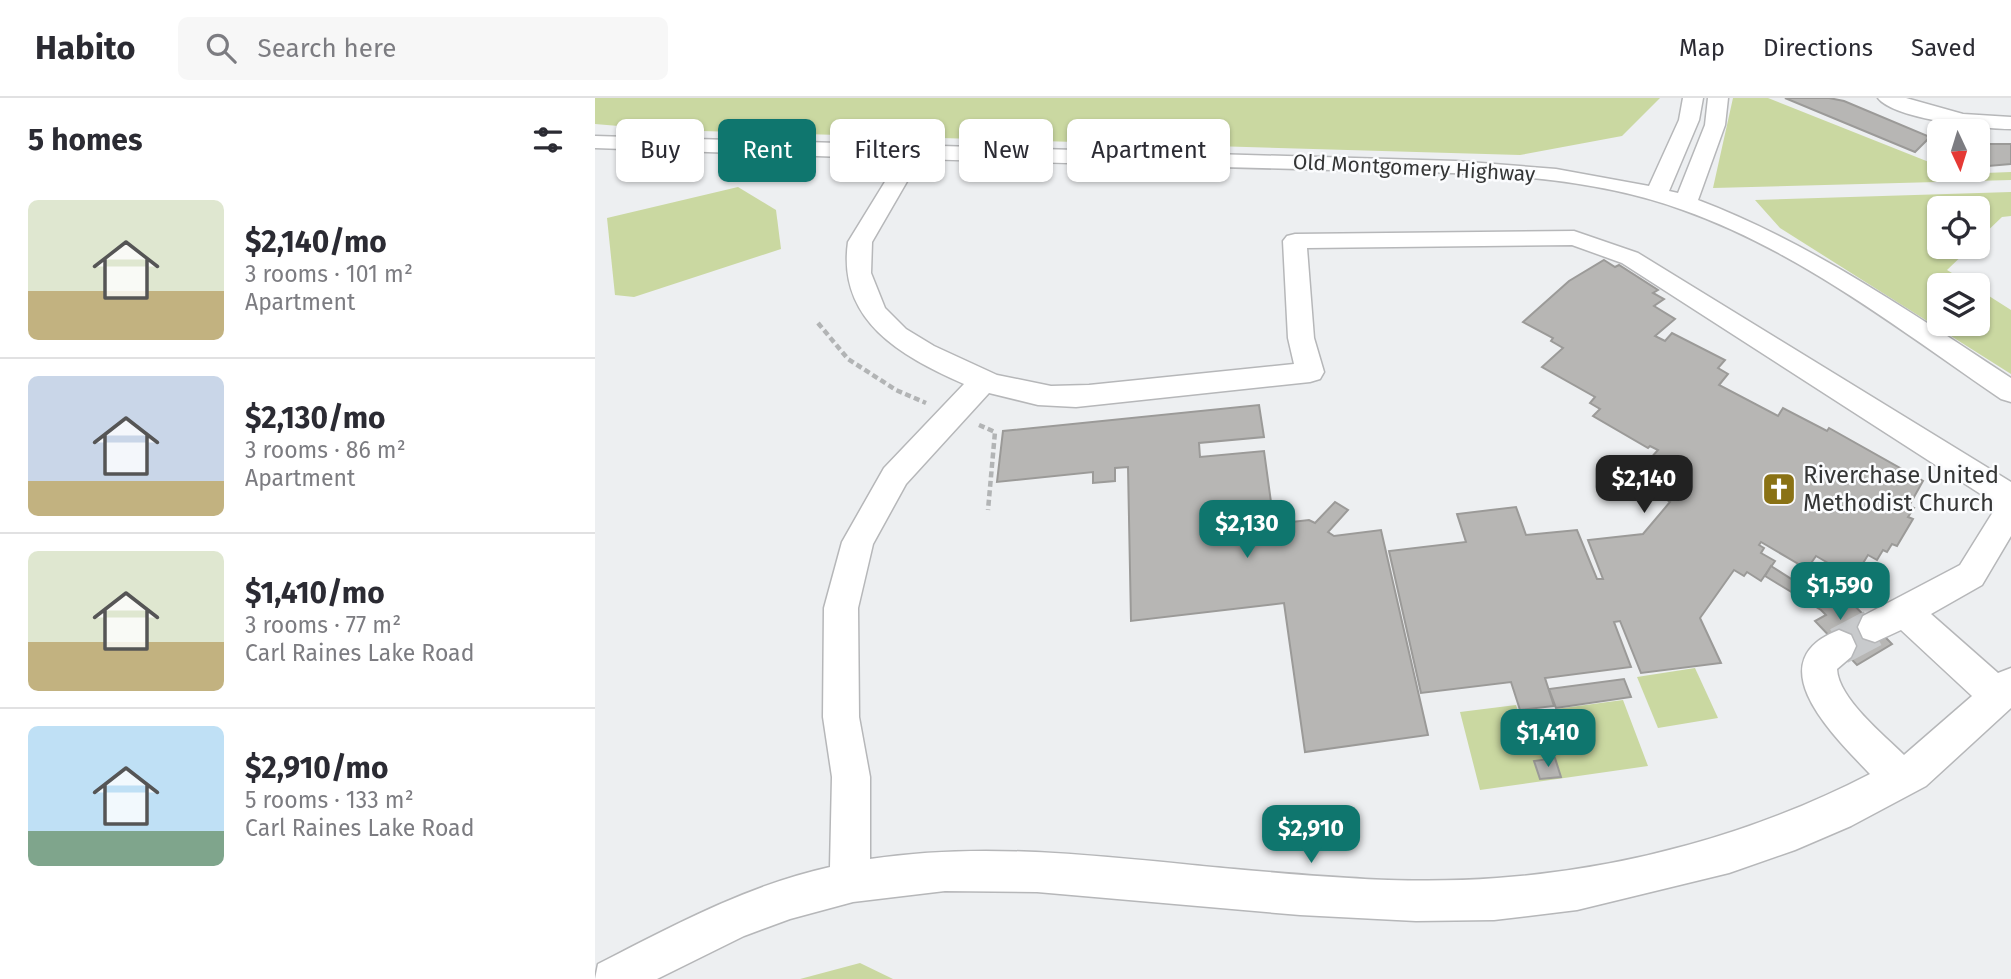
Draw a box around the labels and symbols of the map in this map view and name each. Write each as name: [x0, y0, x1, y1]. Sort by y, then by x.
north arrow: [1927, 119, 1990, 182]
street label: Old Montgomery Highway: [1292, 149, 1537, 187]
pin: $2,140: [1587, 456, 1701, 515]
place label: Riverchase United Methodist Church: [1803, 461, 1999, 517]
church icon: Riverchase United Methodist Church: [1760, 470, 1798, 508]
pin: $2,130: [1190, 500, 1304, 560]
pin: $1,590: [1783, 562, 1897, 622]
pin: $1,410: [1491, 710, 1605, 769]
pin: $2,910: [1254, 806, 1368, 865]

